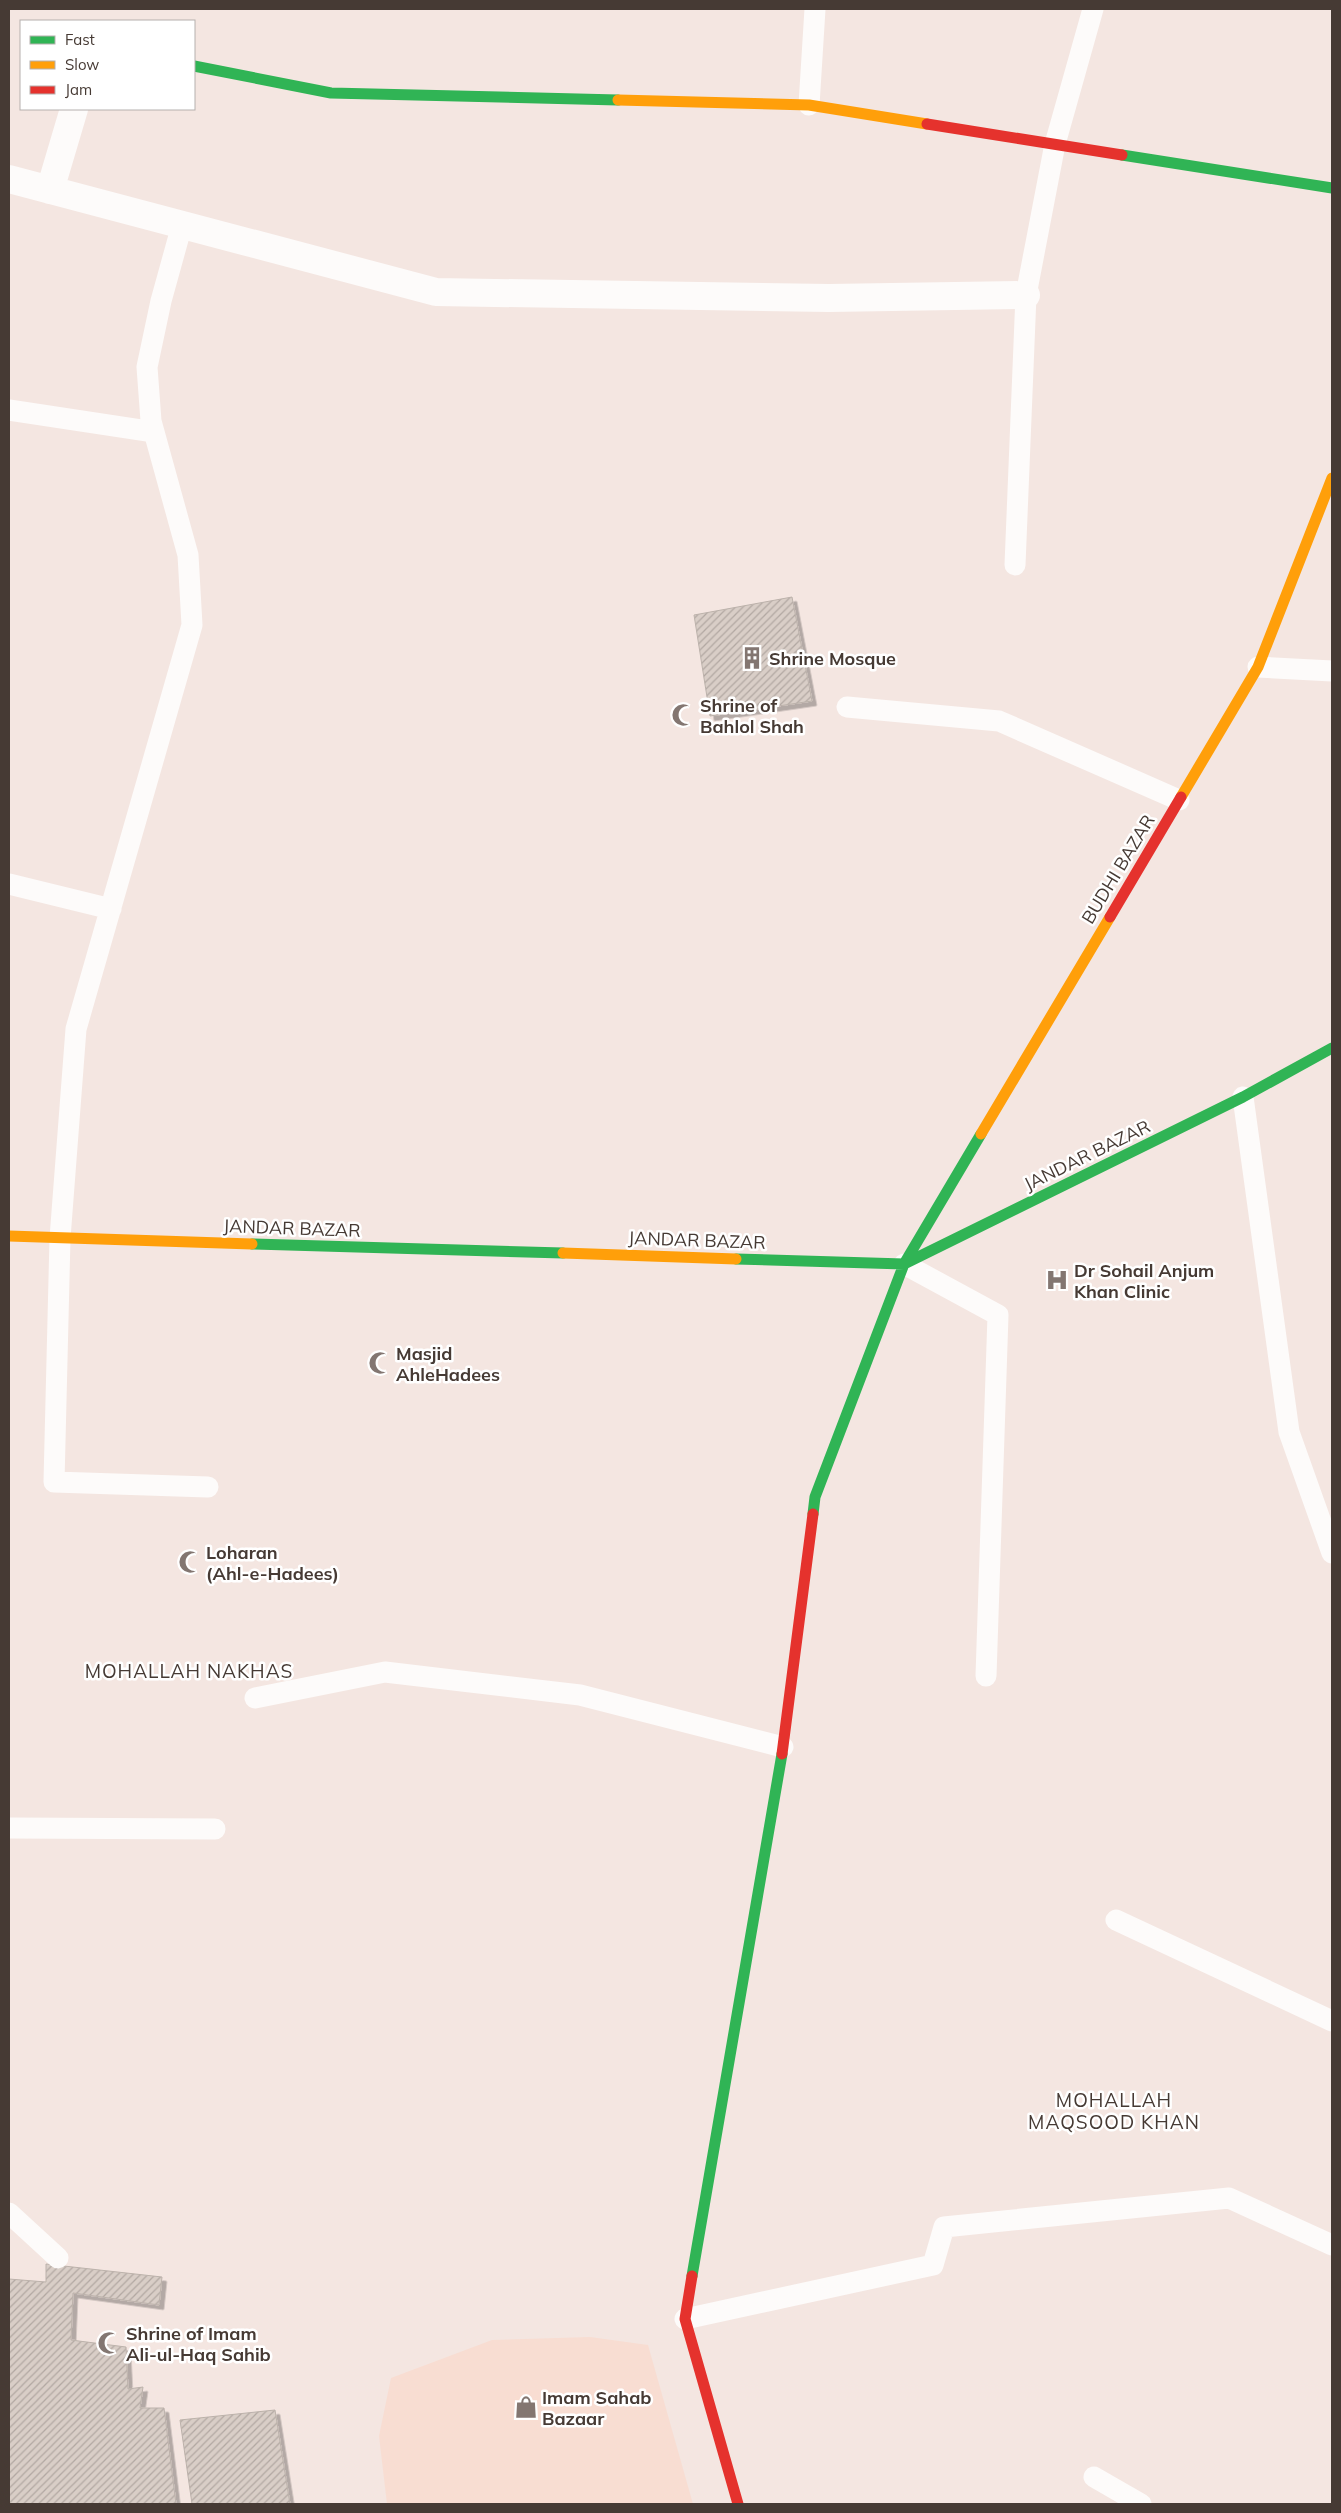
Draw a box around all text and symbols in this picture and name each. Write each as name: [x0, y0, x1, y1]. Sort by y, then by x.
legend: [20, 20, 195, 110]
text: Fast: [65, 30, 95, 49]
text: Slow: [65, 55, 99, 74]
text: Jam: [65, 80, 92, 99]
building icon: Shrine Mosque: [739, 645, 765, 671]
place label: Shrine Mosque: [769, 647, 896, 670]
place label: Shrine of Bahlol Shah: [700, 694, 804, 738]
mosque icon: Shrine of Bahlol Shah: [670, 702, 696, 728]
street label: BUDHI BAZAR: [1076, 810, 1160, 928]
street label: JANDAR BAZAR: [1020, 1115, 1154, 1195]
street label: JANDAR BAZAR: [223, 1214, 361, 1242]
street label: JANDAR BAZAR: [628, 1226, 766, 1254]
place label: Dr Sohail Anjum Khan Clinic: [1074, 1259, 1214, 1303]
hospital icon: Dr Sohail Anjum Khan Clinic: [1044, 1267, 1070, 1293]
place label: Masjid AhleHadees: [396, 1342, 500, 1386]
mosque icon: Masjid AhleHadees: [367, 1350, 393, 1376]
place label: Loharan (Ahl-e-Hadees): [206, 1541, 339, 1585]
mosque icon: Loharan (Ahl-e-Hadees): [177, 1549, 203, 1575]
district label: MOHALLAH NAKHAS: [85, 1659, 293, 1683]
district label: MOHALLAH MAQSOOD KHAN: [1028, 2088, 1200, 2134]
place label: Shrine of Imam Ali-ul-Haq Sahib: [126, 2322, 271, 2366]
mosque icon: Shrine of Imam Ali-ul-Haq Sahib: [96, 2330, 122, 2356]
place label: Imam Sahab Bazaar: [542, 2386, 652, 2430]
shop icon: Imam Sahab Bazaar: [513, 2394, 539, 2420]

